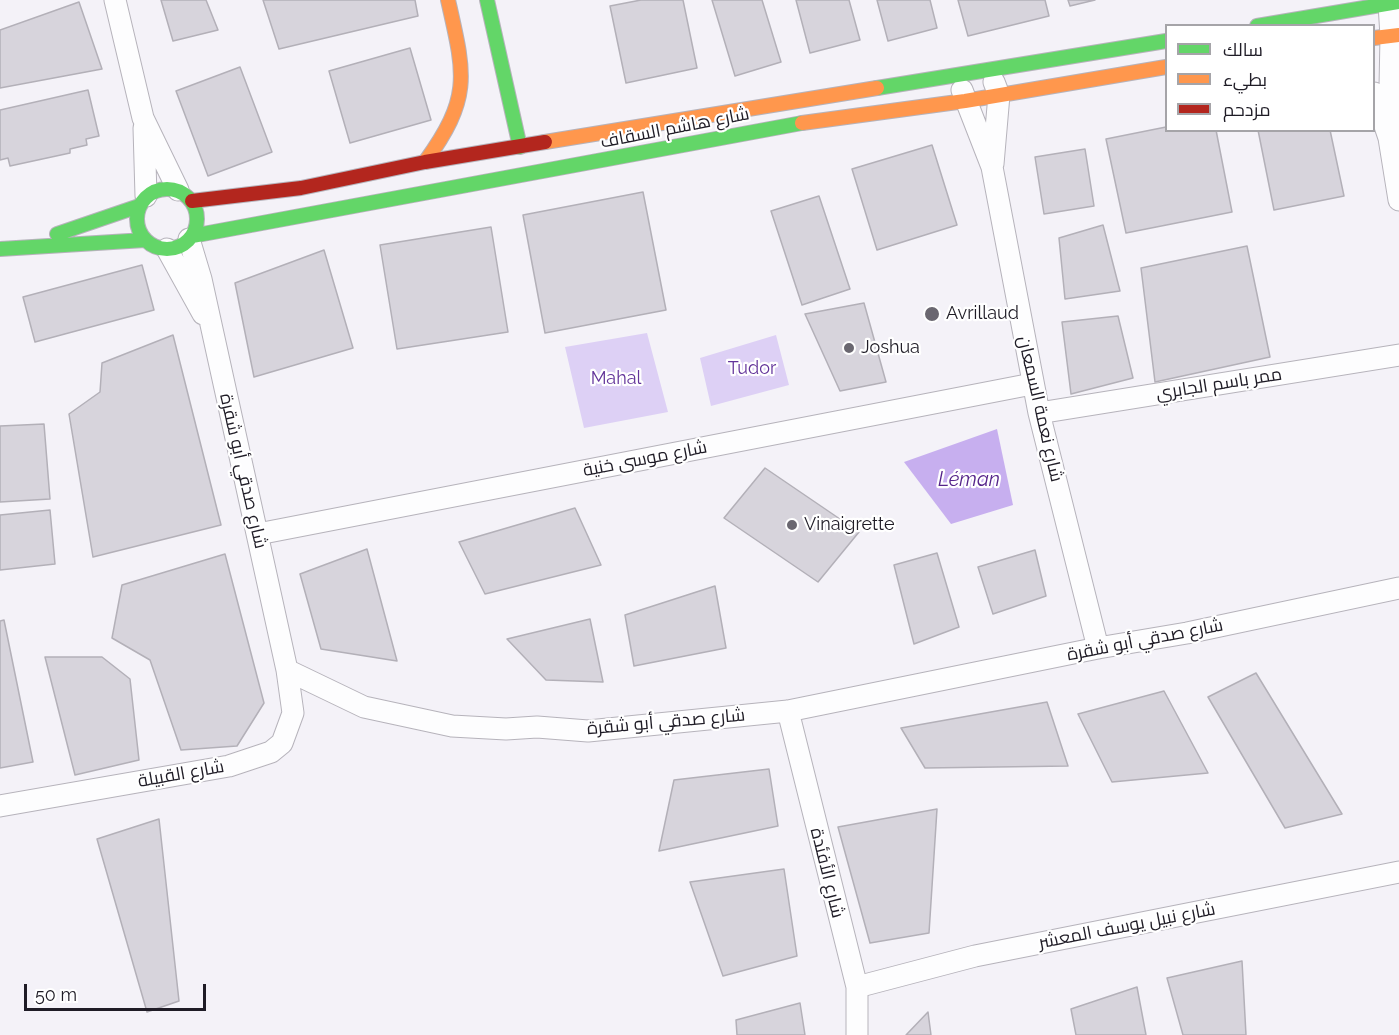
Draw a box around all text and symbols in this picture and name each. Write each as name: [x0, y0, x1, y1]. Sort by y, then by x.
legend: [1165, 24, 1375, 132]
text: سالك: [1223, 39, 1263, 60]
text: بطيء: [1223, 69, 1267, 90]
text: مزدحم: [1223, 99, 1271, 120]
street label: شارع هاشم السقاف: [599, 103, 751, 153]
place label: Avrillaud: [946, 303, 1019, 325]
marker: Avrillaud: [923, 305, 941, 323]
street label: شارع نعمة السمعان: [1013, 334, 1067, 484]
place label: Joshua: [861, 337, 920, 359]
marker: Joshua: [842, 341, 856, 355]
park label: Tudor: [728, 358, 776, 380]
street label: ممر باسم الجابري: [1154, 363, 1284, 405]
park label: Mahal: [591, 368, 641, 390]
street label: شارع صدقي أبو شقرة: [215, 391, 271, 551]
street label: شارع موسى خنية: [581, 436, 709, 482]
water label: Léman: [938, 468, 1000, 492]
place label: Vinaigrette: [804, 514, 894, 536]
marker: Vinaigrette: [785, 518, 799, 532]
street label: شارع صدقي أبو شقرة: [1065, 614, 1225, 666]
street label: شارع صدقي أبو شقرة: [586, 704, 746, 740]
street label: شارع القبيلة: [136, 756, 226, 792]
street label: شارع الأفئدة: [805, 826, 849, 920]
street label: شارع نبيل يوسف المعشر: [1037, 898, 1217, 954]
scale bar: [27, 972, 208, 1010]
text: 50 m: [35, 984, 77, 1005]

